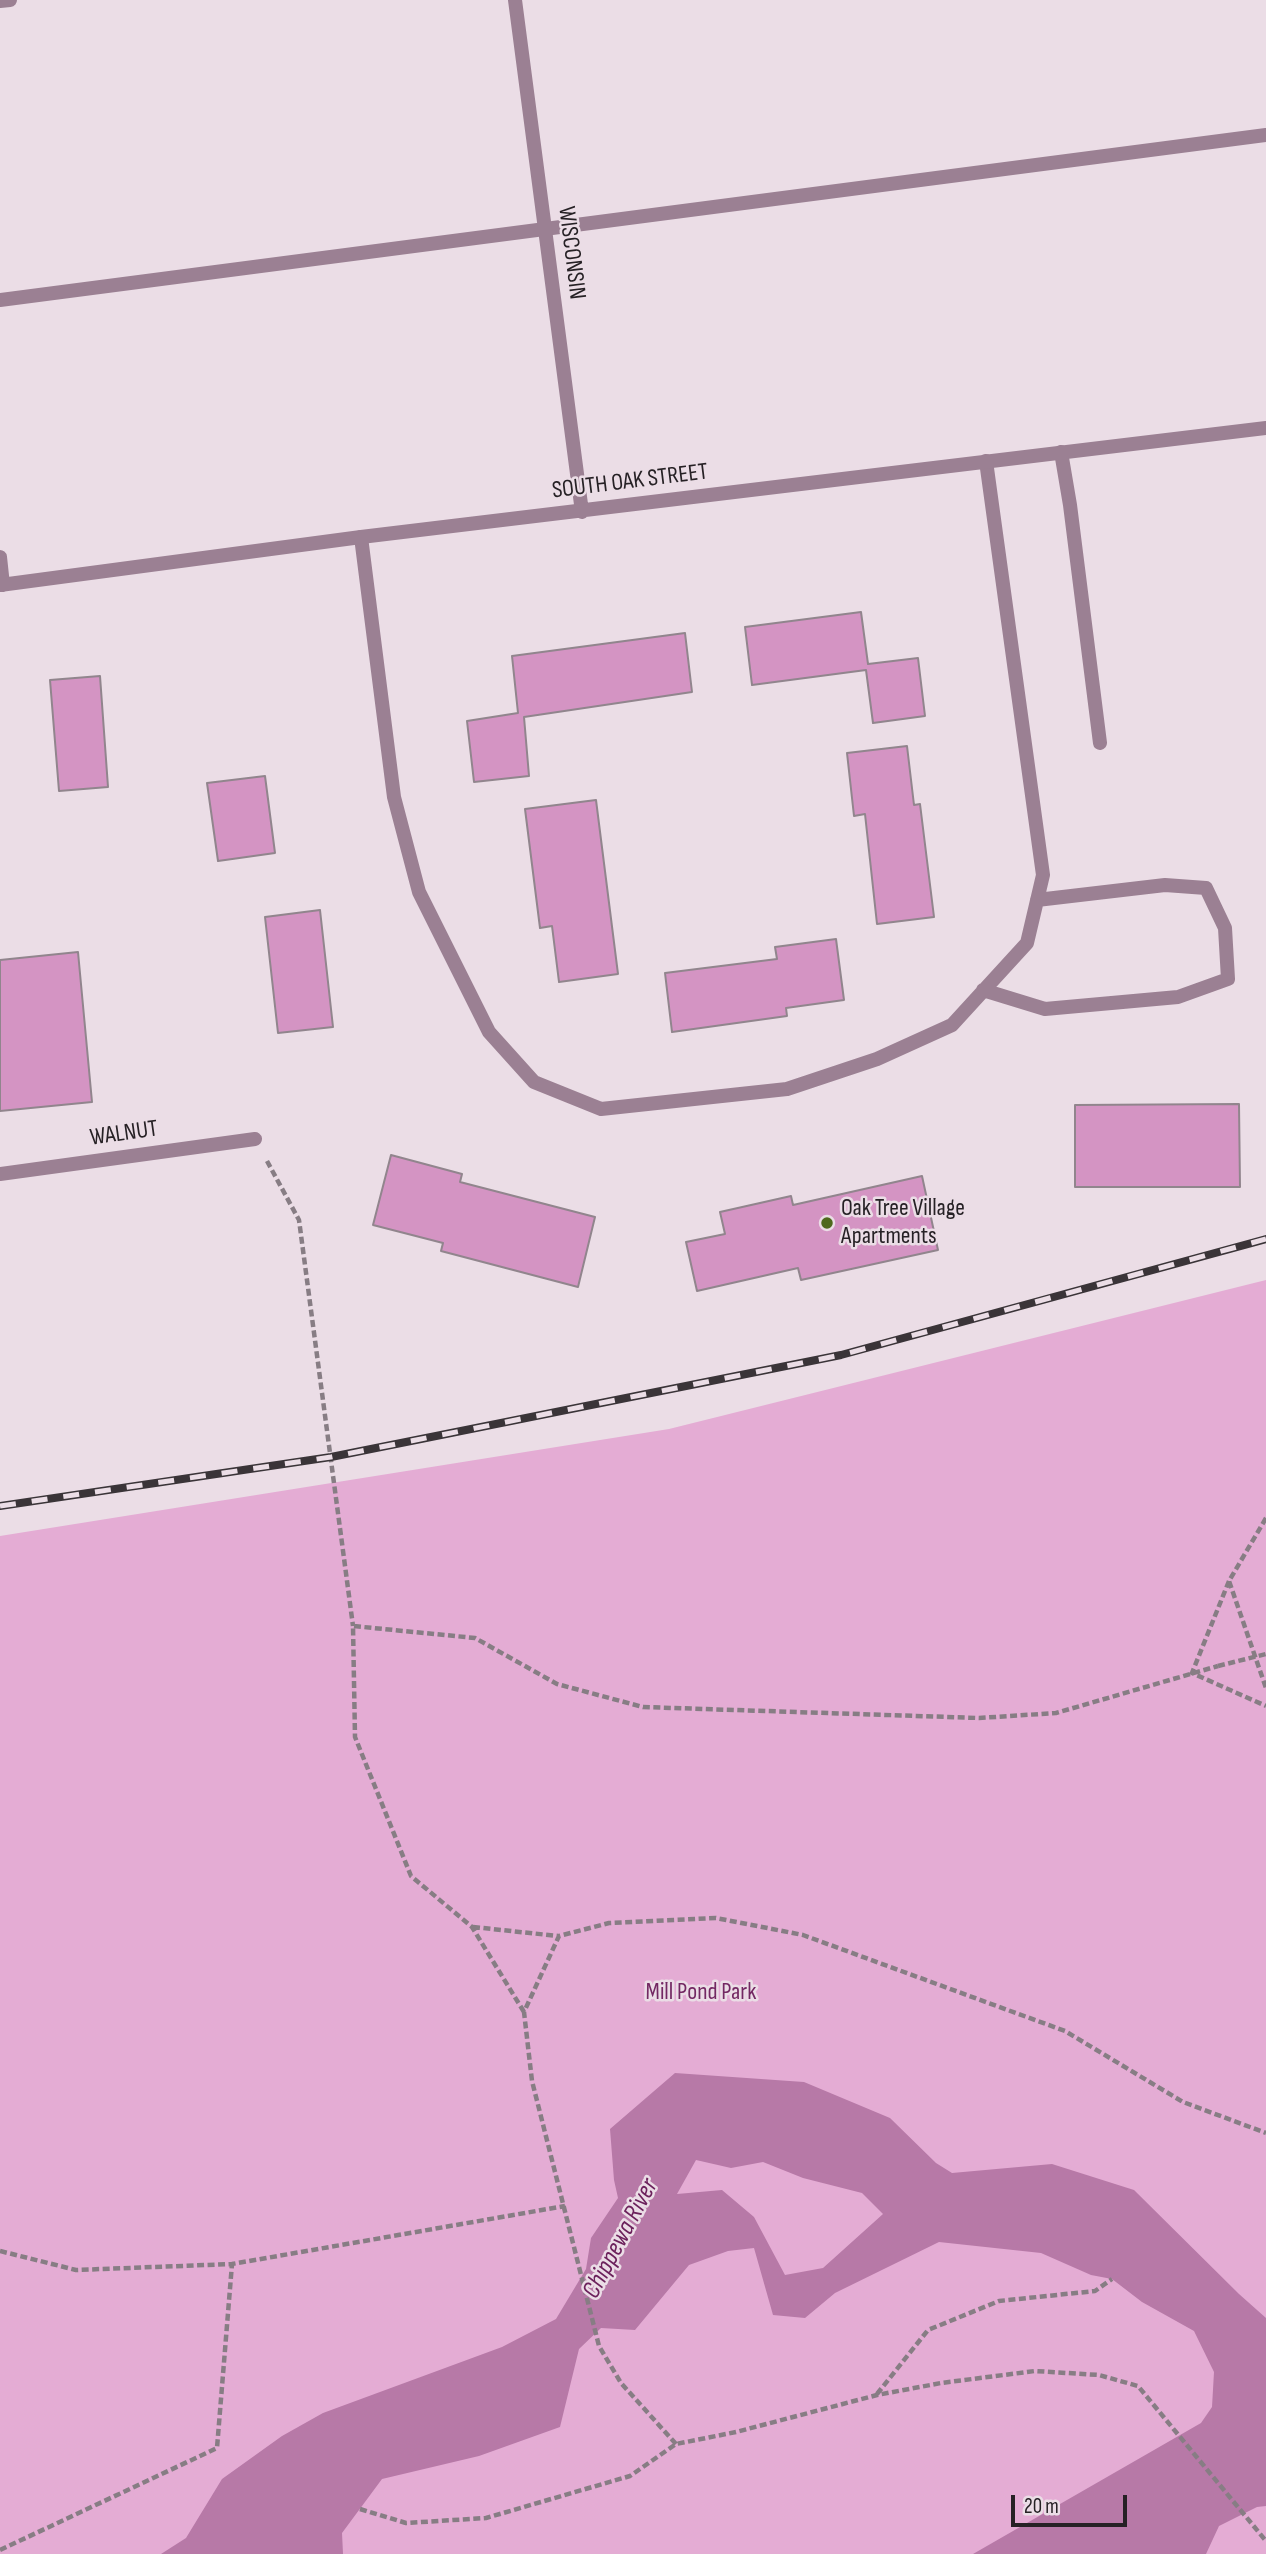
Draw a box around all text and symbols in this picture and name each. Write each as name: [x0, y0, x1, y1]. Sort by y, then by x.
street label: WISCONSIN: [551, 205, 591, 301]
street label: SOUTH OAK STREET: [550, 458, 710, 506]
street label: WALNUT: [88, 1115, 160, 1153]
place label: Oak Tree Village Apartments: [841, 1195, 965, 1251]
marker: Oak Tree Village Apartments: [819, 1215, 835, 1231]
park label: Mill Pond Park: [646, 1979, 756, 2007]
water label: Chippewa River: [576, 2174, 666, 2304]
scale bar: [1014, 2480, 1130, 2524]
text: 20 m: [1024, 2494, 1059, 2519]

